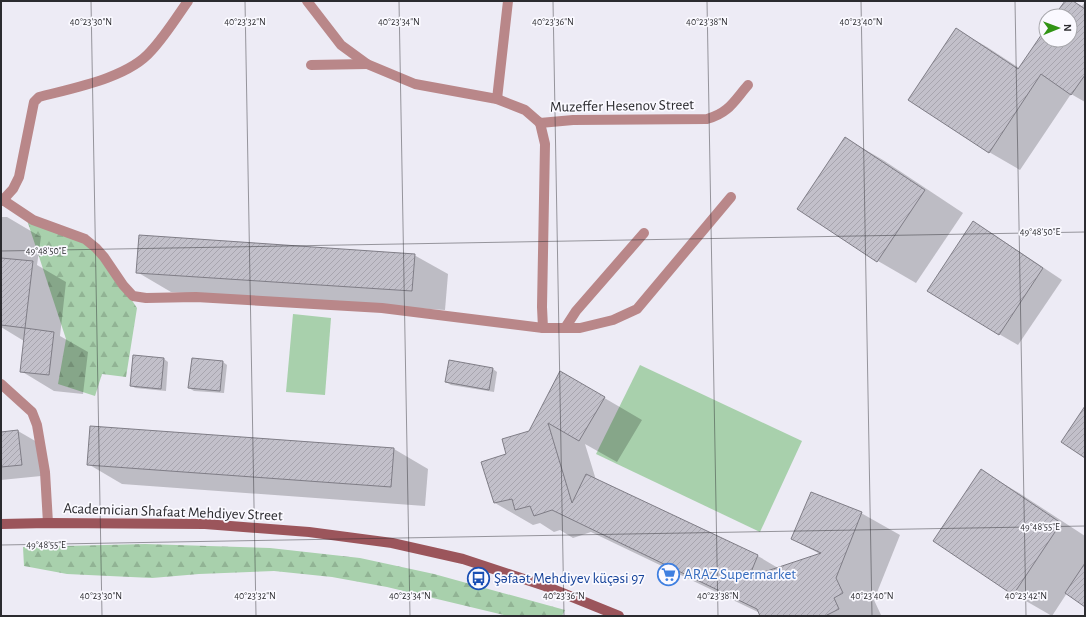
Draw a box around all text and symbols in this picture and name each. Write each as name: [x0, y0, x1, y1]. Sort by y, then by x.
north arrow: [1038, 8, 1078, 48]
text: 40°23'30"N: [70, 17, 112, 27]
text: 40°23'32"N: [224, 17, 266, 27]
text: 40°23'34"N: [378, 17, 420, 27]
text: 40°23'36"N: [532, 17, 574, 27]
text: 40°23'38"N: [686, 17, 728, 27]
text: 40°23'40"N: [839, 17, 883, 27]
text: N: [1062, 24, 1073, 32]
street label: Muzеffеr Hеsеnov Street: [550, 97, 694, 115]
text: 49°48'50"E: [1020, 227, 1061, 237]
text: 49°48'50"E: [26, 246, 67, 256]
street label: Academician Shafaat Mehdiyev Street: [63, 501, 283, 523]
text: 49°48'55"E: [1020, 522, 1060, 532]
text: 49°48'55"E: [26, 540, 66, 550]
supermarket icon: ARAZ Supermarket: [655, 561, 681, 587]
bus stop icon: Şəfaət Mehdiyev küçəsi 97: [466, 565, 492, 591]
place label: ARAZ Supermarket: [684, 567, 796, 582]
place label: Şəfaət Mehdiyev küçəsi 97: [494, 571, 644, 586]
text: 40°23'30"N: [80, 591, 122, 601]
text: 40°23'32"N: [234, 591, 276, 601]
text: 40°23'34"N: [389, 591, 431, 601]
text: 40°23'36"N: [543, 591, 585, 601]
text: 40°23'38"N: [697, 591, 739, 601]
text: 40°23'40"N: [850, 591, 894, 601]
text: 40°23'42"N: [1005, 591, 1047, 601]

